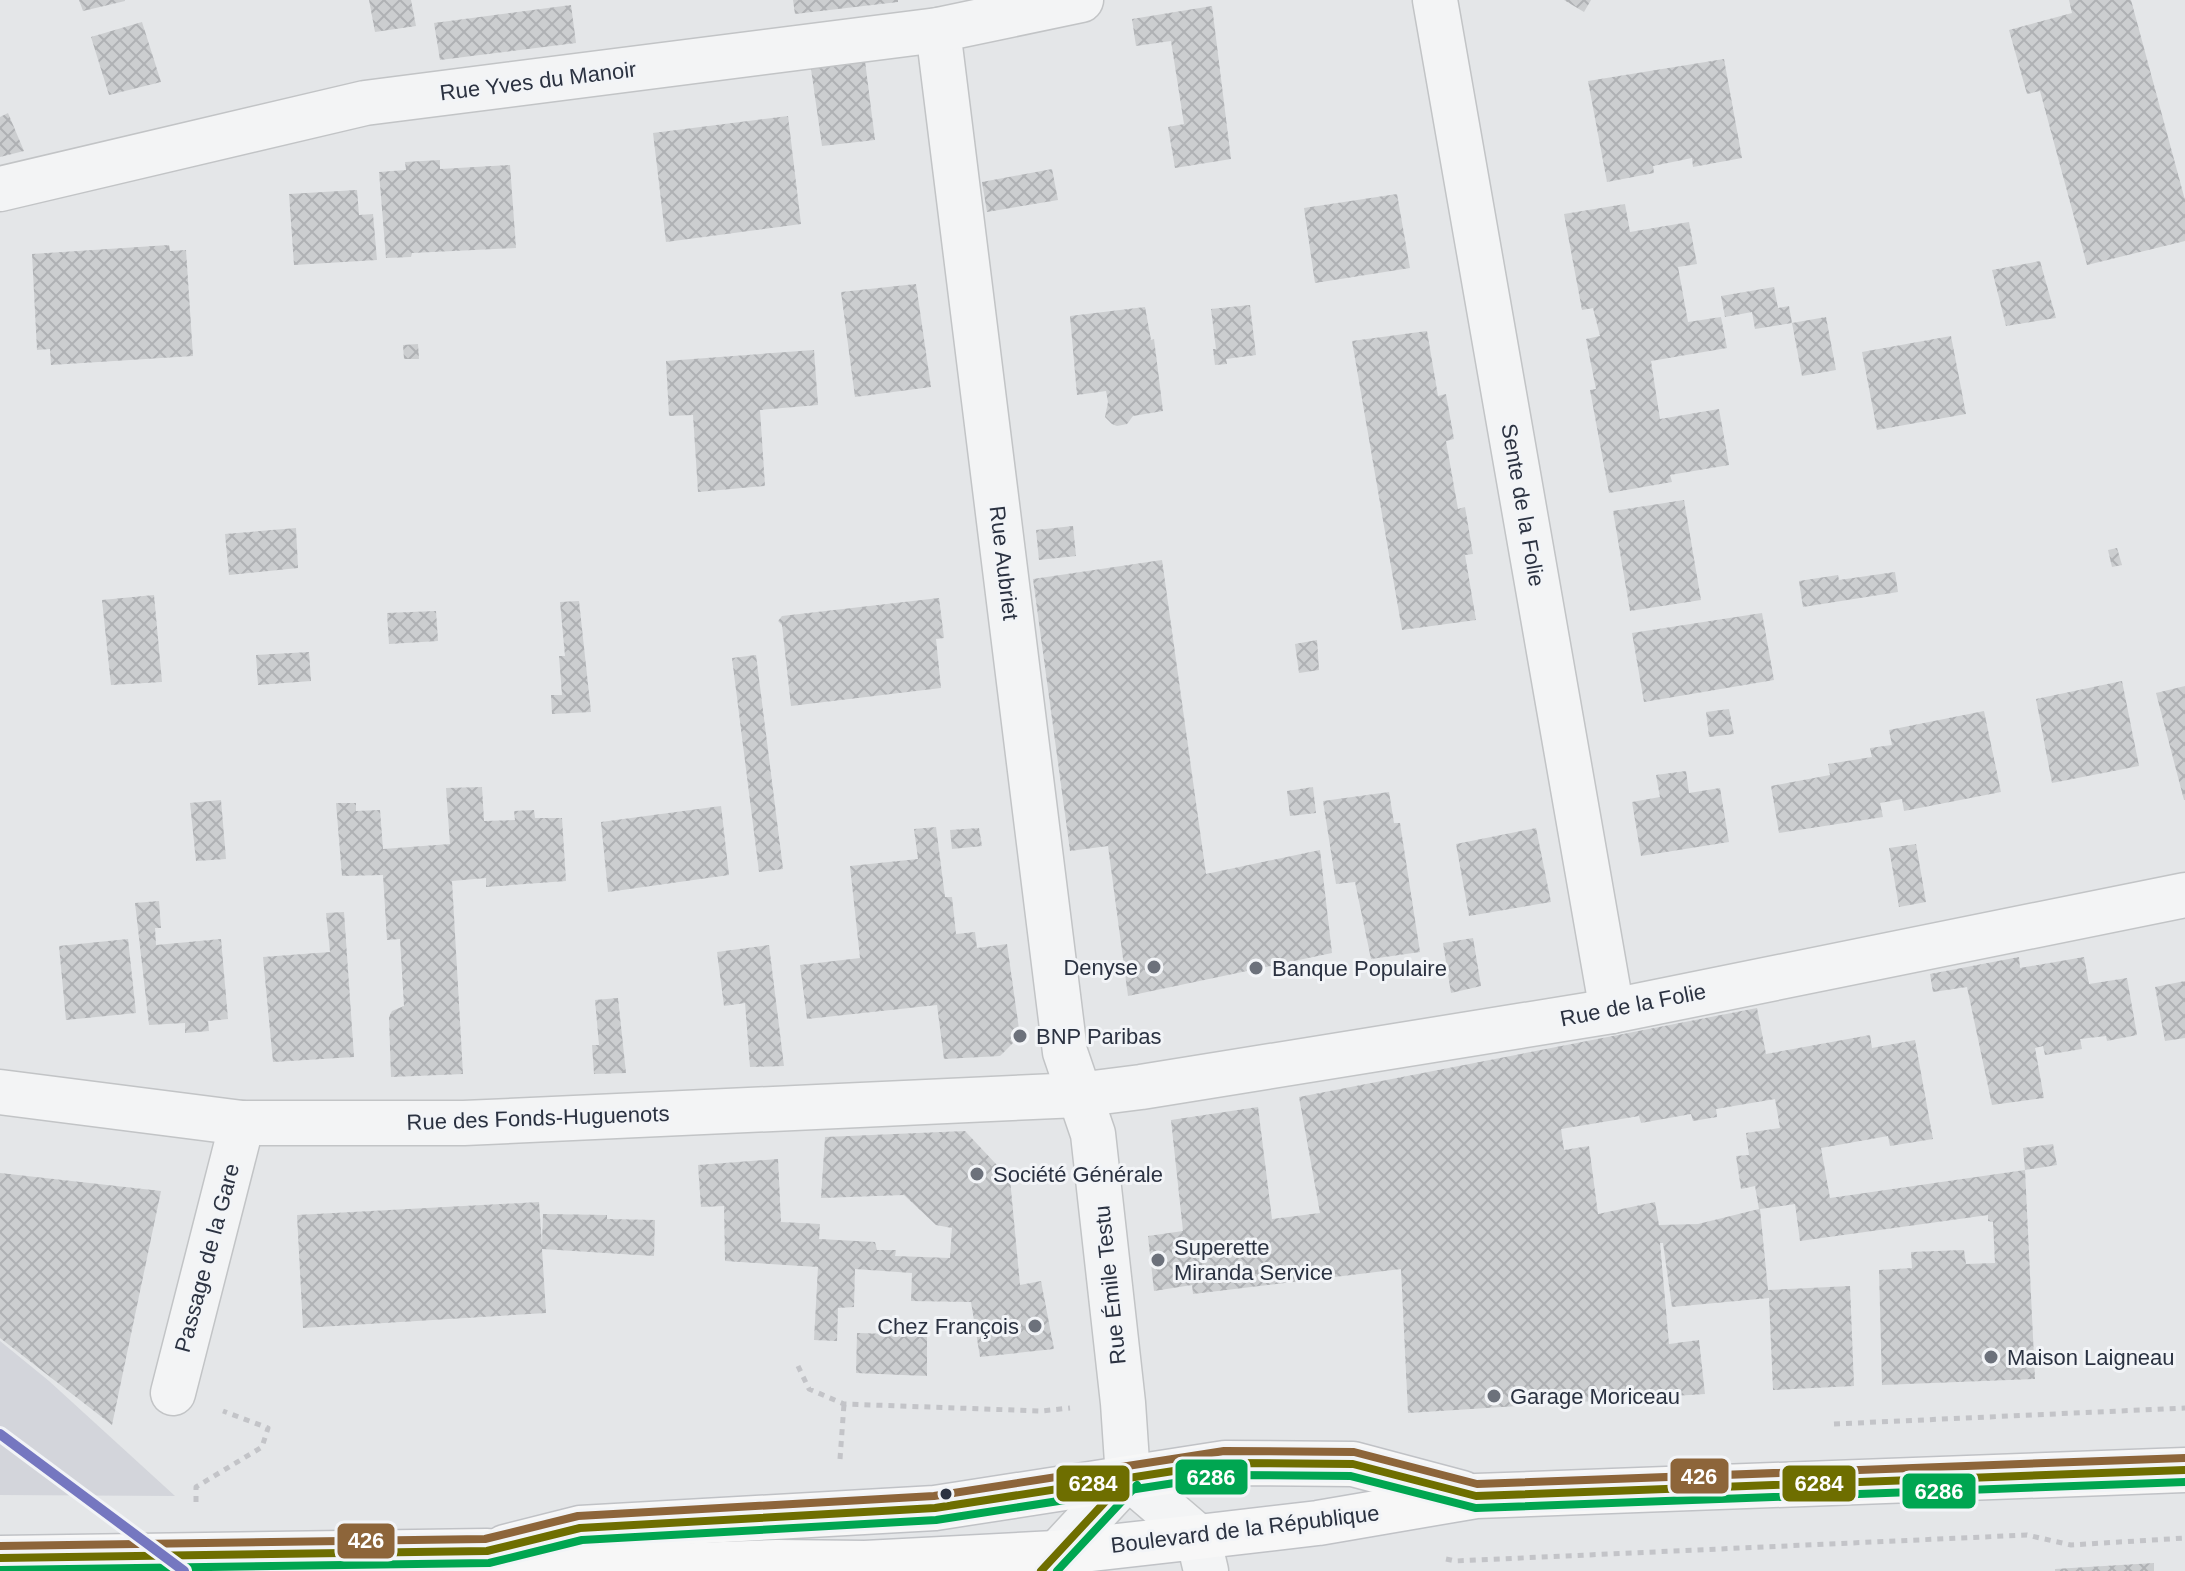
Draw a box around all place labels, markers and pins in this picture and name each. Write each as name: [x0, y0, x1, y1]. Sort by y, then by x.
place label: Denyse: [1063, 955, 1138, 980]
place label: Banque Populaire: [1272, 956, 1447, 981]
marker: Denyse: [1145, 958, 1163, 976]
marker: Banque Populaire: [1247, 959, 1265, 977]
place label: BNP Paribas: [1036, 1024, 1162, 1049]
marker: BNP Paribas: [1011, 1027, 1029, 1045]
place label: Société Générale: [993, 1162, 1163, 1187]
marker: Société Générale: [968, 1165, 986, 1183]
place label: Superette Miranda Service: [1174, 1235, 1333, 1285]
marker: Superette Miranda Service: [1149, 1251, 1167, 1269]
place label: Chez François: [877, 1314, 1019, 1339]
marker: Chez François: [1026, 1317, 1044, 1335]
place label: Maison Laigneau: [2007, 1345, 2175, 1370]
marker: Maison Laigneau: [1982, 1348, 2000, 1366]
place label: Garage Moriceau: [1510, 1384, 1680, 1409]
marker: Garage Moriceau: [1485, 1387, 1503, 1405]
unlabelled marker: [938, 1486, 954, 1502]

